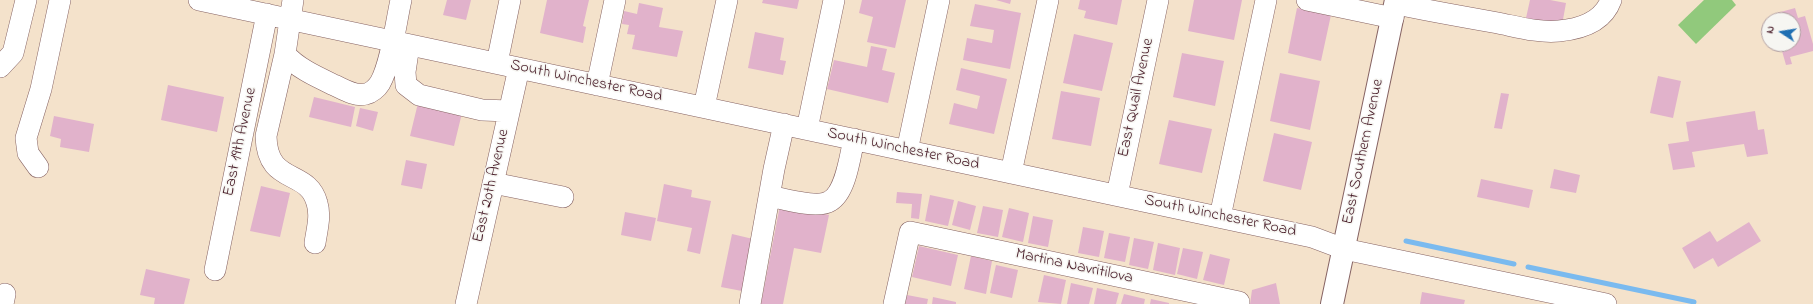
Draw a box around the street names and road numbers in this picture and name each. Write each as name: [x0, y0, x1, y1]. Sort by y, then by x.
street label: East Quail Avenue: [1115, 37, 1159, 159]
street label: South Winchester Road: [508, 57, 664, 107]
street label: East Southern Avenue: [1339, 77, 1389, 227]
street label: East 19th Avenue: [220, 86, 262, 198]
street label: South Winchester Road: [825, 125, 981, 175]
street label: East 20th Avenue: [470, 128, 514, 244]
street label: South Winchester Road: [1142, 192, 1298, 242]
street label: Martina Navritilova: [1013, 245, 1135, 289]

